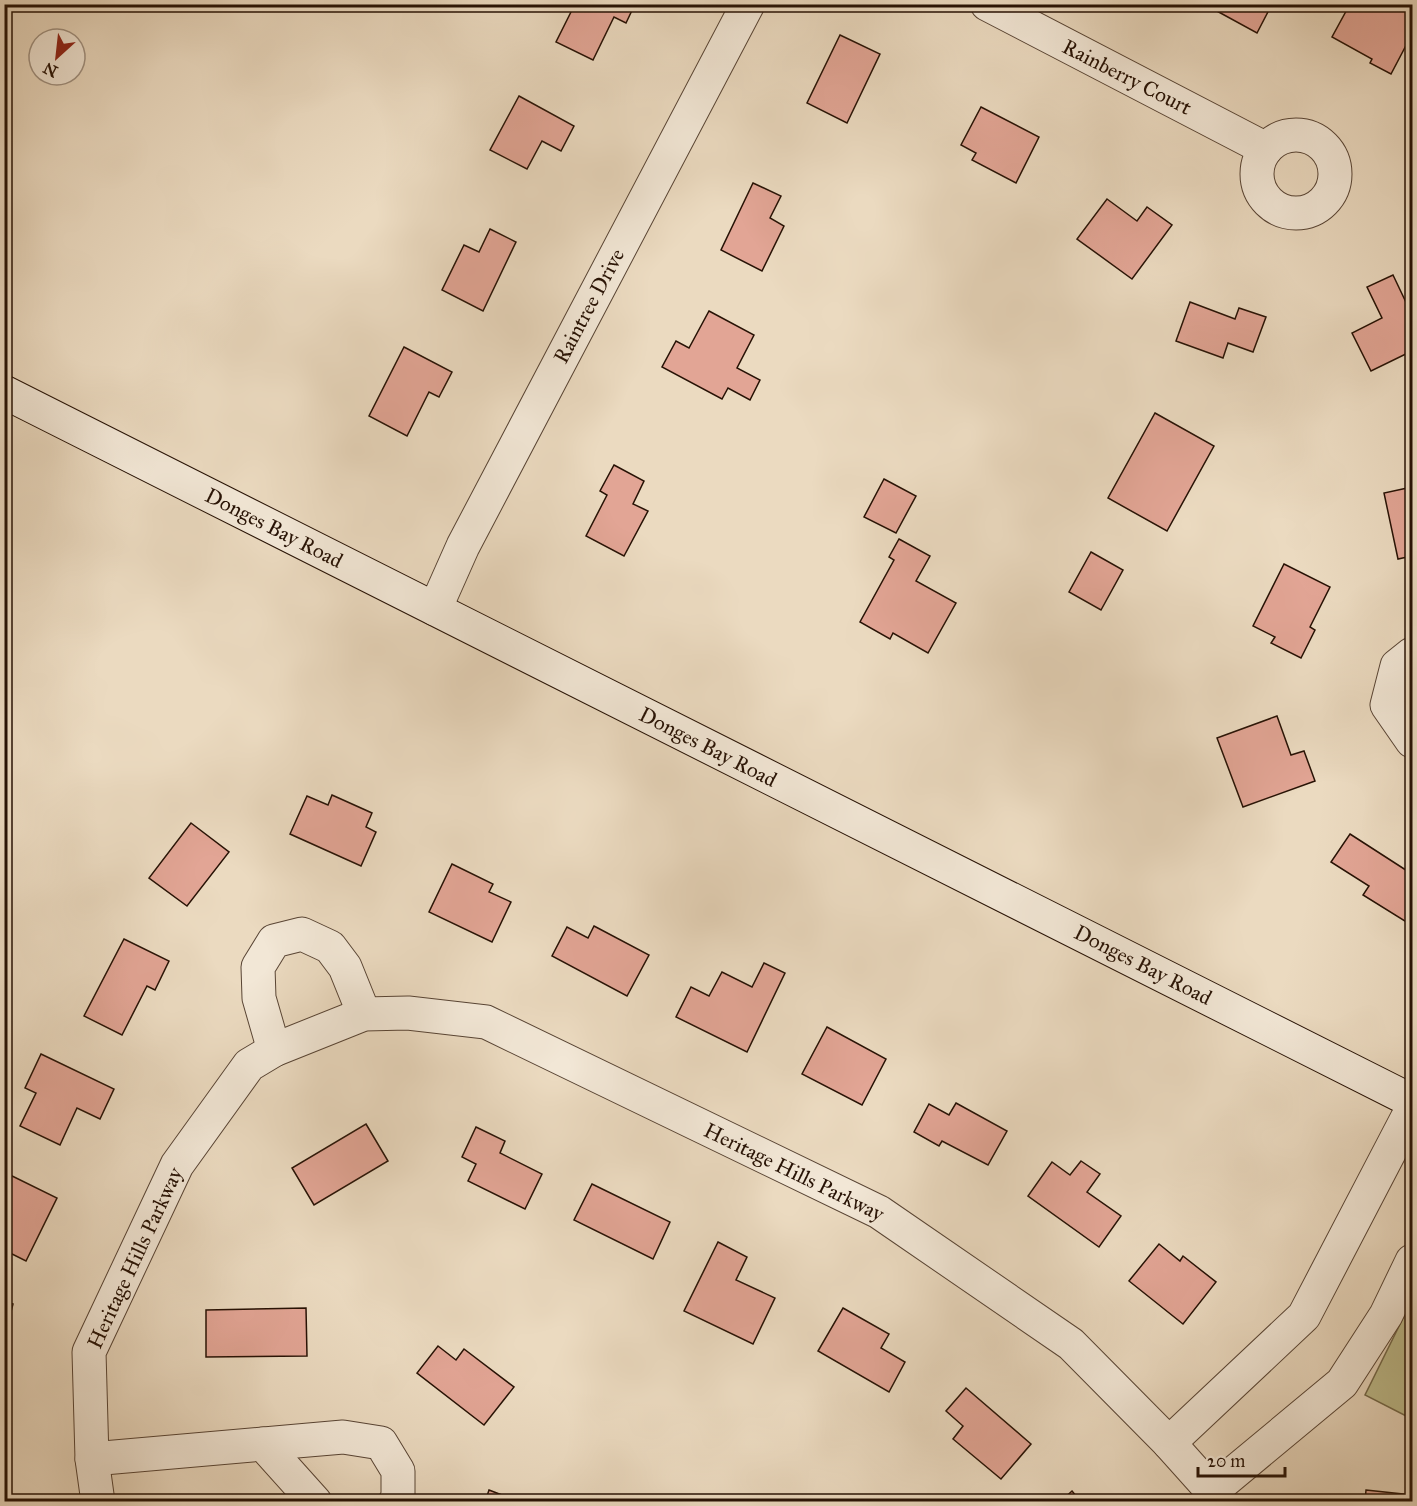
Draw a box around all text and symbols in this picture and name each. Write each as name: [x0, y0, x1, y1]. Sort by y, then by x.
north arrow: [27, 27, 87, 87]
street label: Rainberry Court: [1058, 33, 1196, 121]
text: N: [40, 58, 61, 81]
street label: Raintree Drive: [548, 244, 630, 368]
street label: Donges Bay Road: [201, 482, 348, 574]
street label: Donges Bay Road: [635, 701, 782, 793]
street label: Donges Bay Road: [1070, 919, 1217, 1011]
street label: Heritage Hills Parkway: [700, 1117, 889, 1227]
street label: Heritage Hills Parkway: [82, 1162, 189, 1353]
scale bar: [1198, 1440, 1285, 1478]
text: 20 m: [1207, 1450, 1245, 1472]

